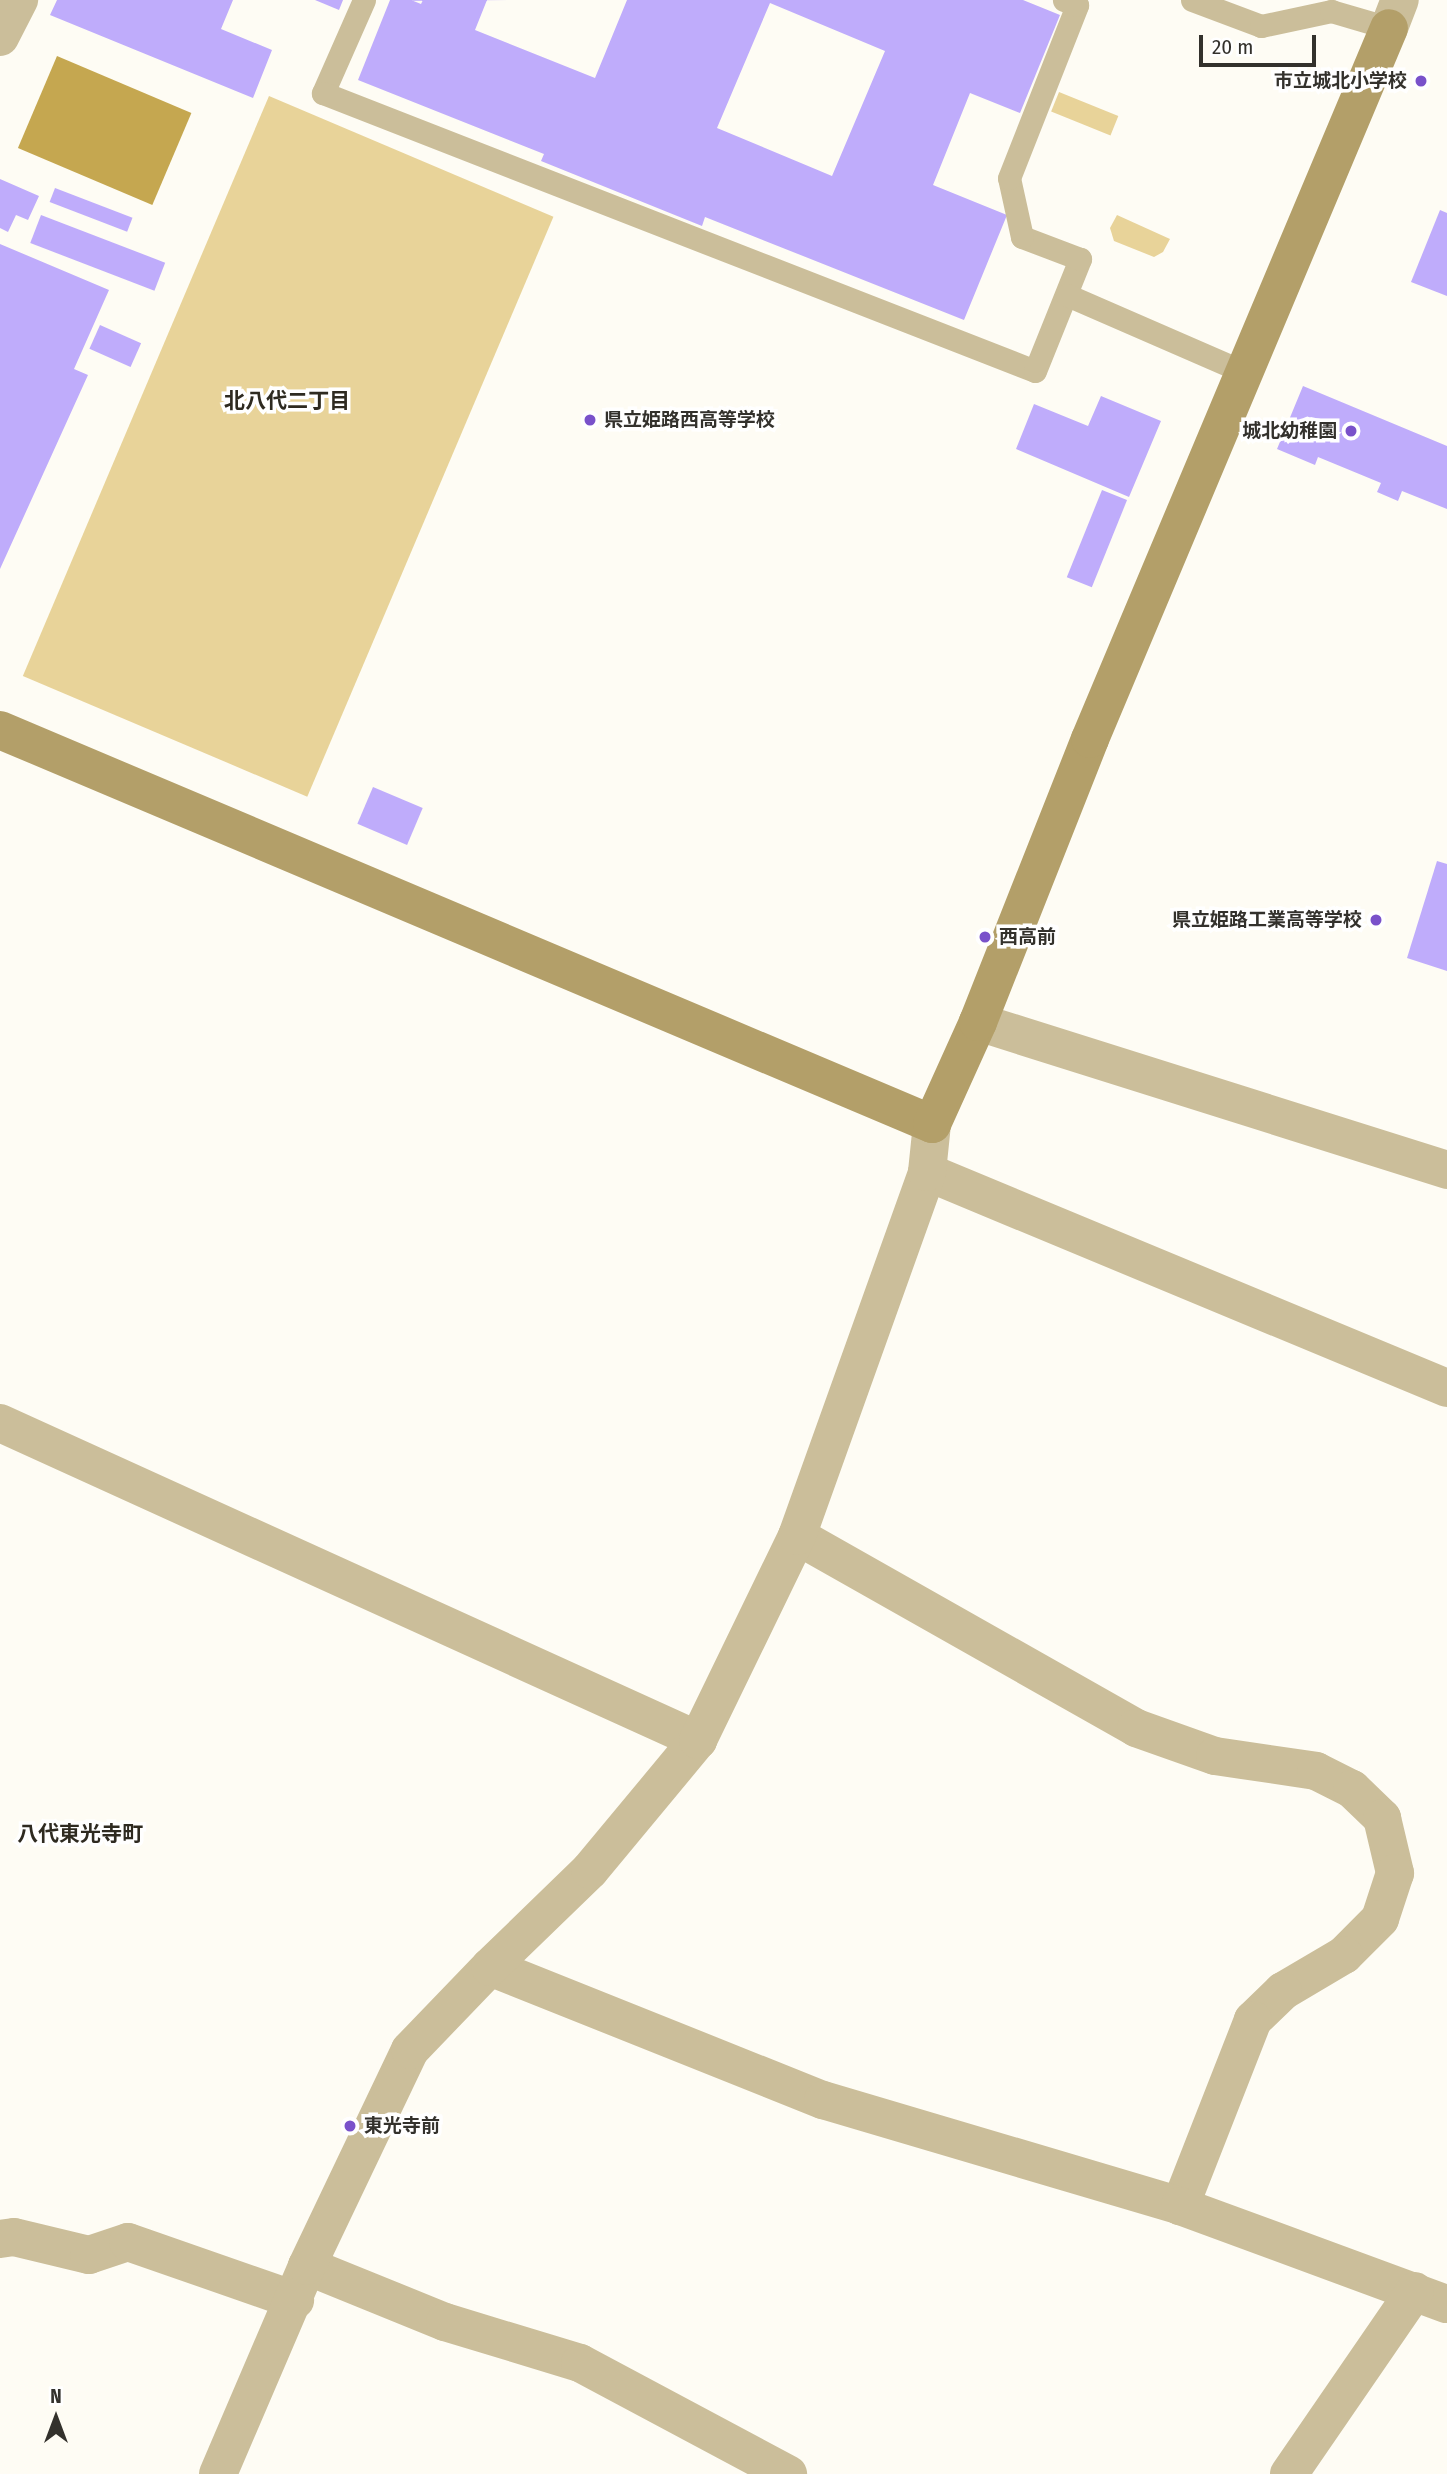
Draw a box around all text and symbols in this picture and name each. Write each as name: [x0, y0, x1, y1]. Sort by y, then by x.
scale bar: [1202, 21, 1319, 65]
text: 20 m: [1212, 34, 1253, 60]
place label: 市立城北小学校: [1274, 70, 1407, 92]
marker: 市立城北小学校: [1413, 73, 1429, 89]
district label: 北八代二丁目: [224, 388, 350, 414]
place label: 県立姫路西高等学校: [604, 409, 775, 431]
marker: 県立姫路西高等学校: [582, 412, 598, 428]
place label: 城北幼稚園: [1242, 420, 1337, 442]
marker: 城北幼稚園: [1343, 423, 1359, 439]
place label: 県立姫路工業高等学校: [1172, 909, 1362, 931]
marker: 県立姫路工業高等学校: [1368, 912, 1384, 928]
place label: 西高前: [999, 926, 1056, 948]
marker: 西高前: [977, 929, 993, 945]
district label: 八代東光寺町: [17, 1821, 143, 1847]
place label: 東光寺前: [364, 2115, 440, 2137]
marker: 東光寺前: [342, 2118, 358, 2134]
north arrow: [21, 2383, 91, 2453]
text: N: [50, 2385, 62, 2408]

